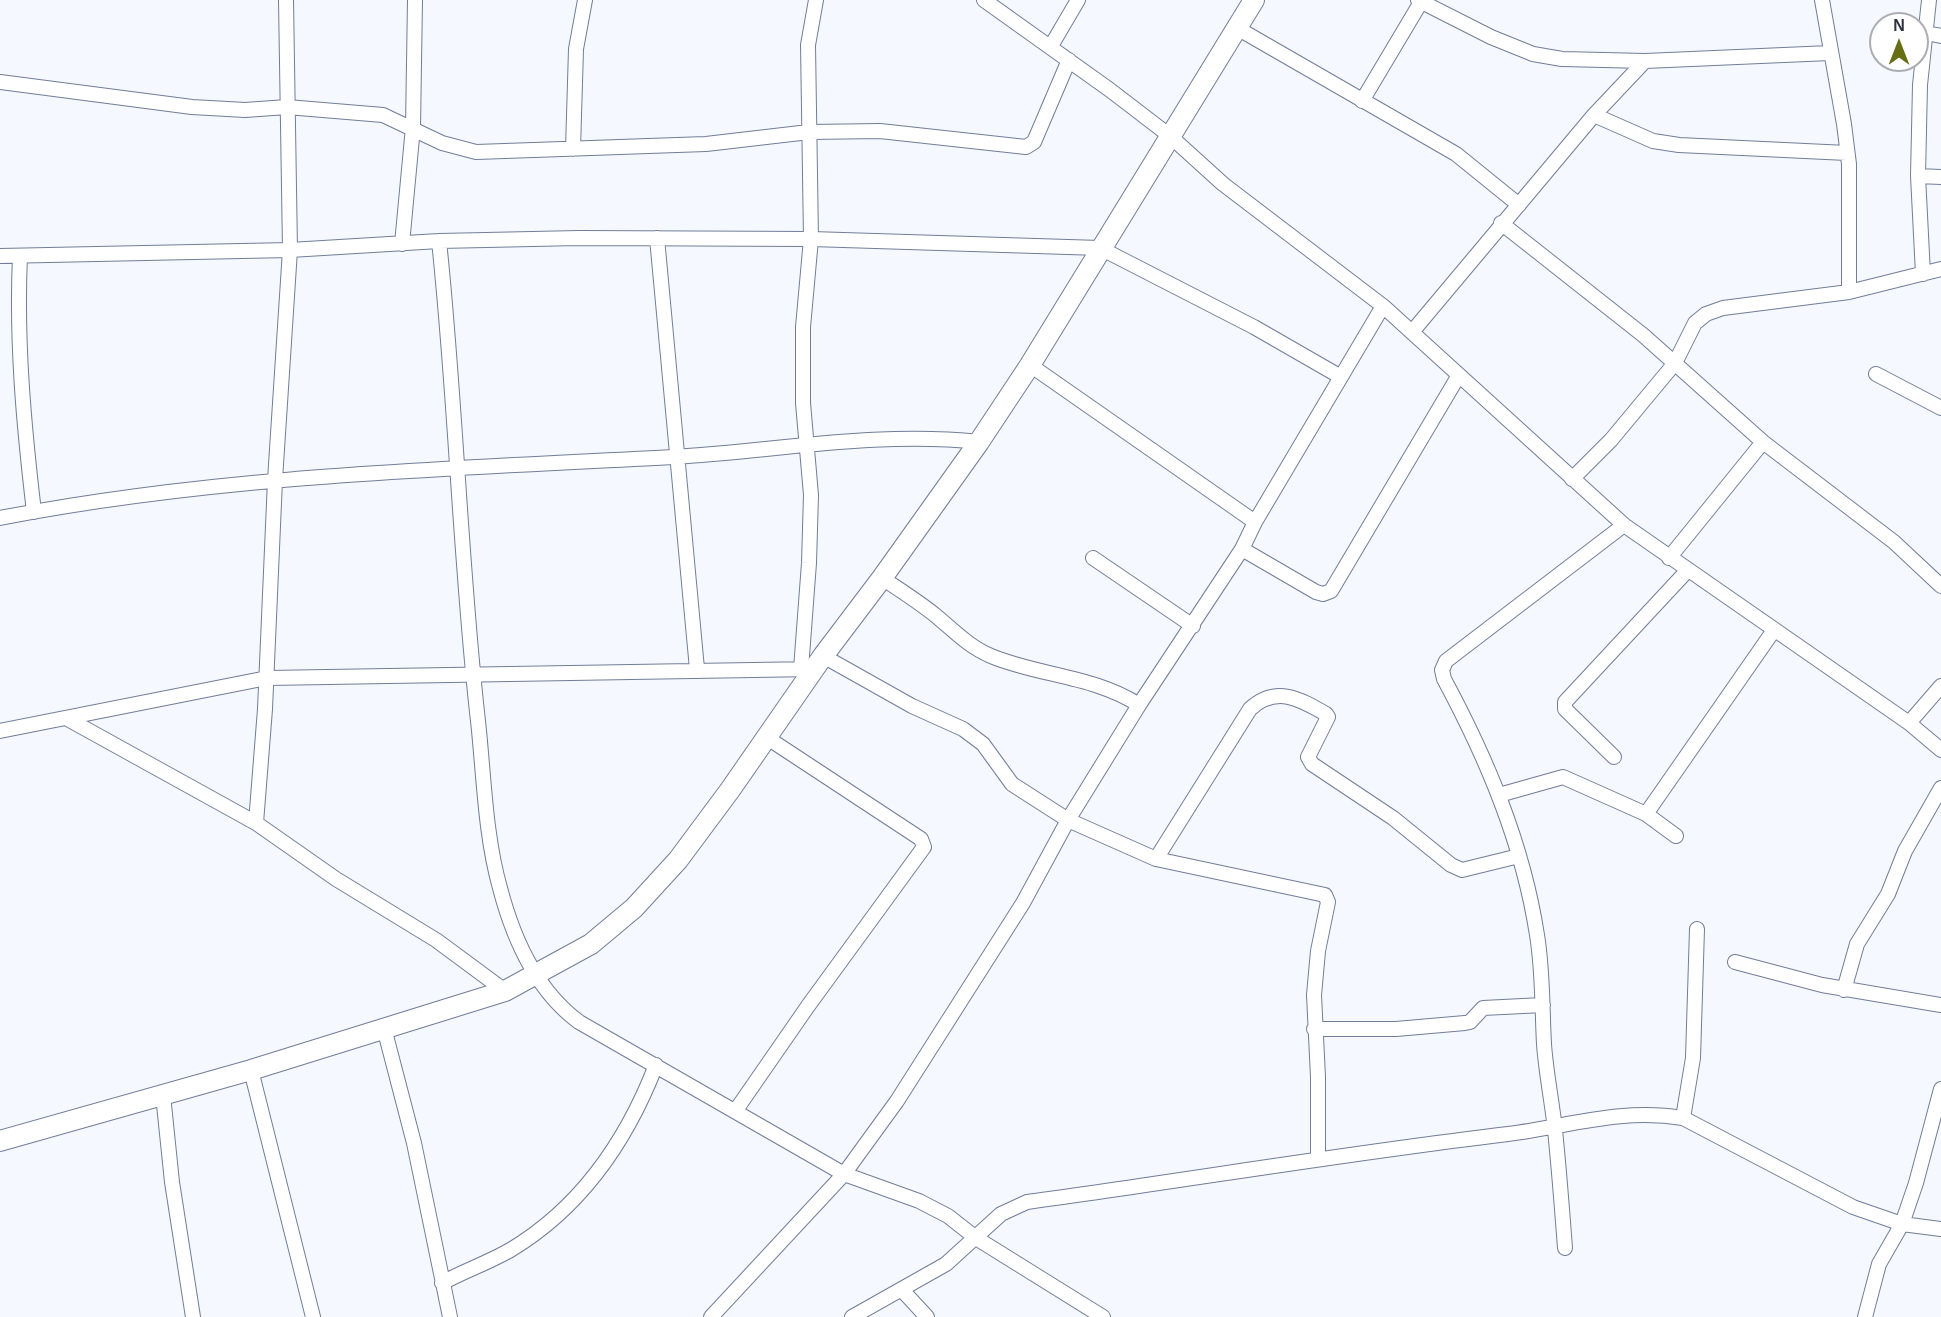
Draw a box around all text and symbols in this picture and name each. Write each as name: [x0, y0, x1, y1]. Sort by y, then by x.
north arrow: [1869, 12, 1929, 72]
text: N: [1893, 17, 1905, 34]

